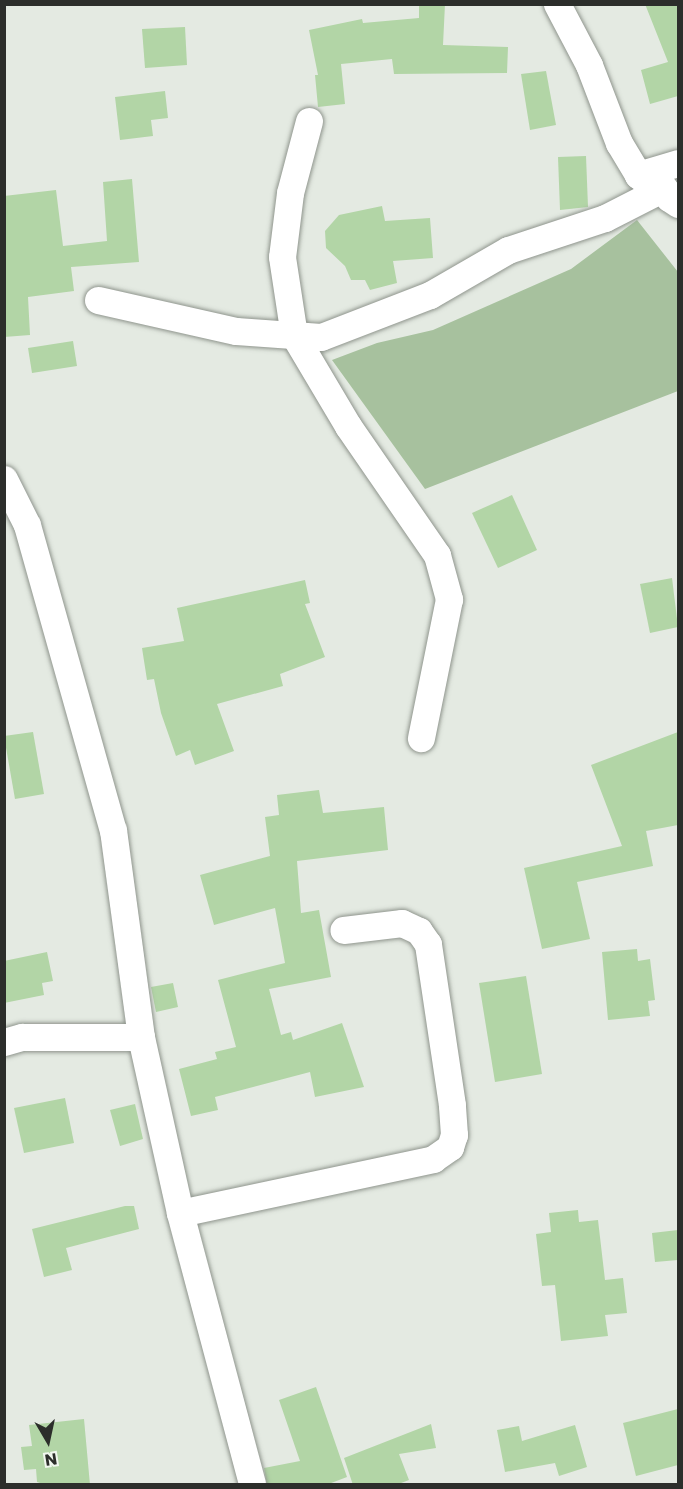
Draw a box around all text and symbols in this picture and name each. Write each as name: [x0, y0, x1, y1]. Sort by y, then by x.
north arrow: [18, 1411, 78, 1471]
text: N: [43, 1447, 59, 1472]

